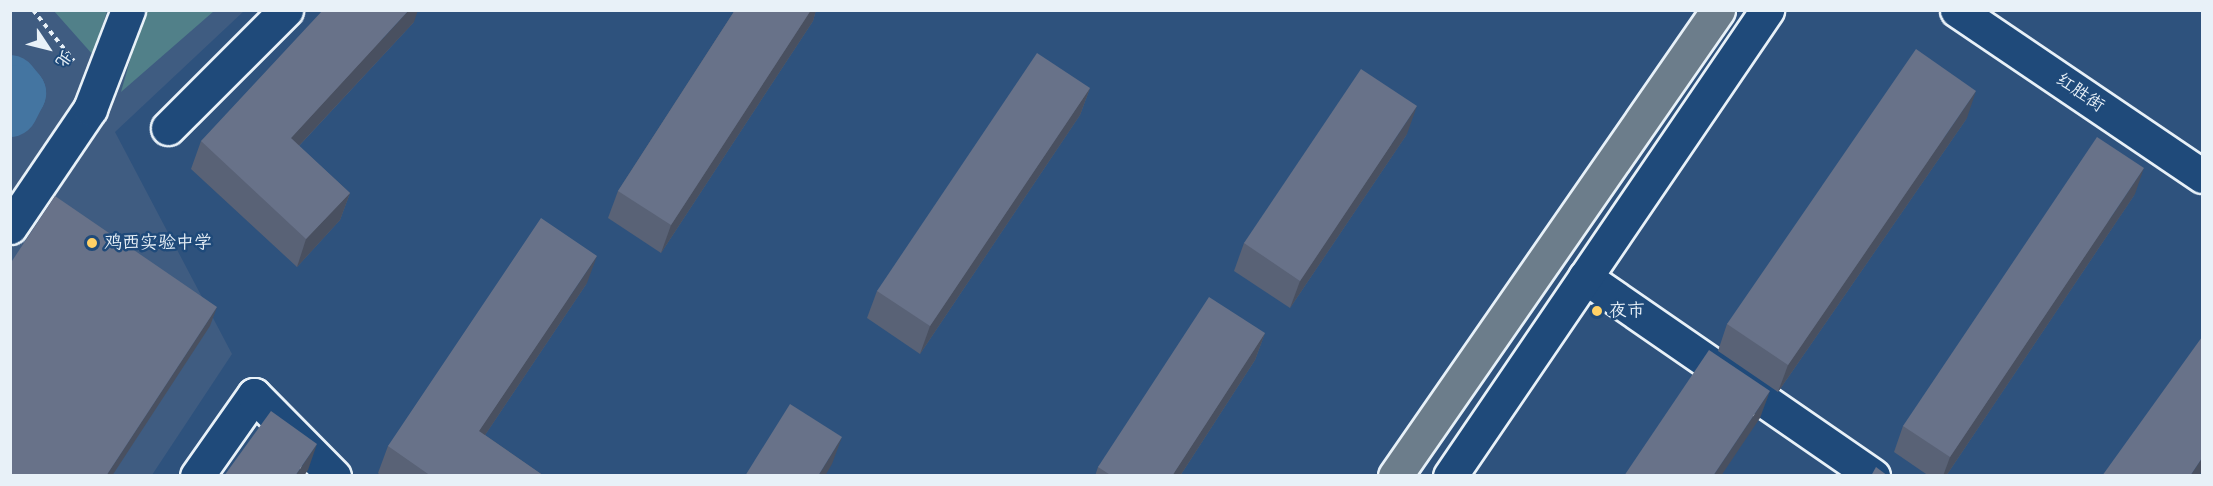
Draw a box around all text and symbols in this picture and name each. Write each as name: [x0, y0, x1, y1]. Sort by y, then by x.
north arrow: [18, 18, 78, 78]
text: 北: [51, 47, 76, 71]
street label: 红胜街: [2052, 69, 2108, 117]
place label: 鸡西实验中学: [104, 232, 212, 254]
marker: 鸡西实验中学: [85, 236, 99, 250]
place label: 夜市: [1609, 300, 1645, 322]
marker: 夜市: [1590, 304, 1604, 318]

